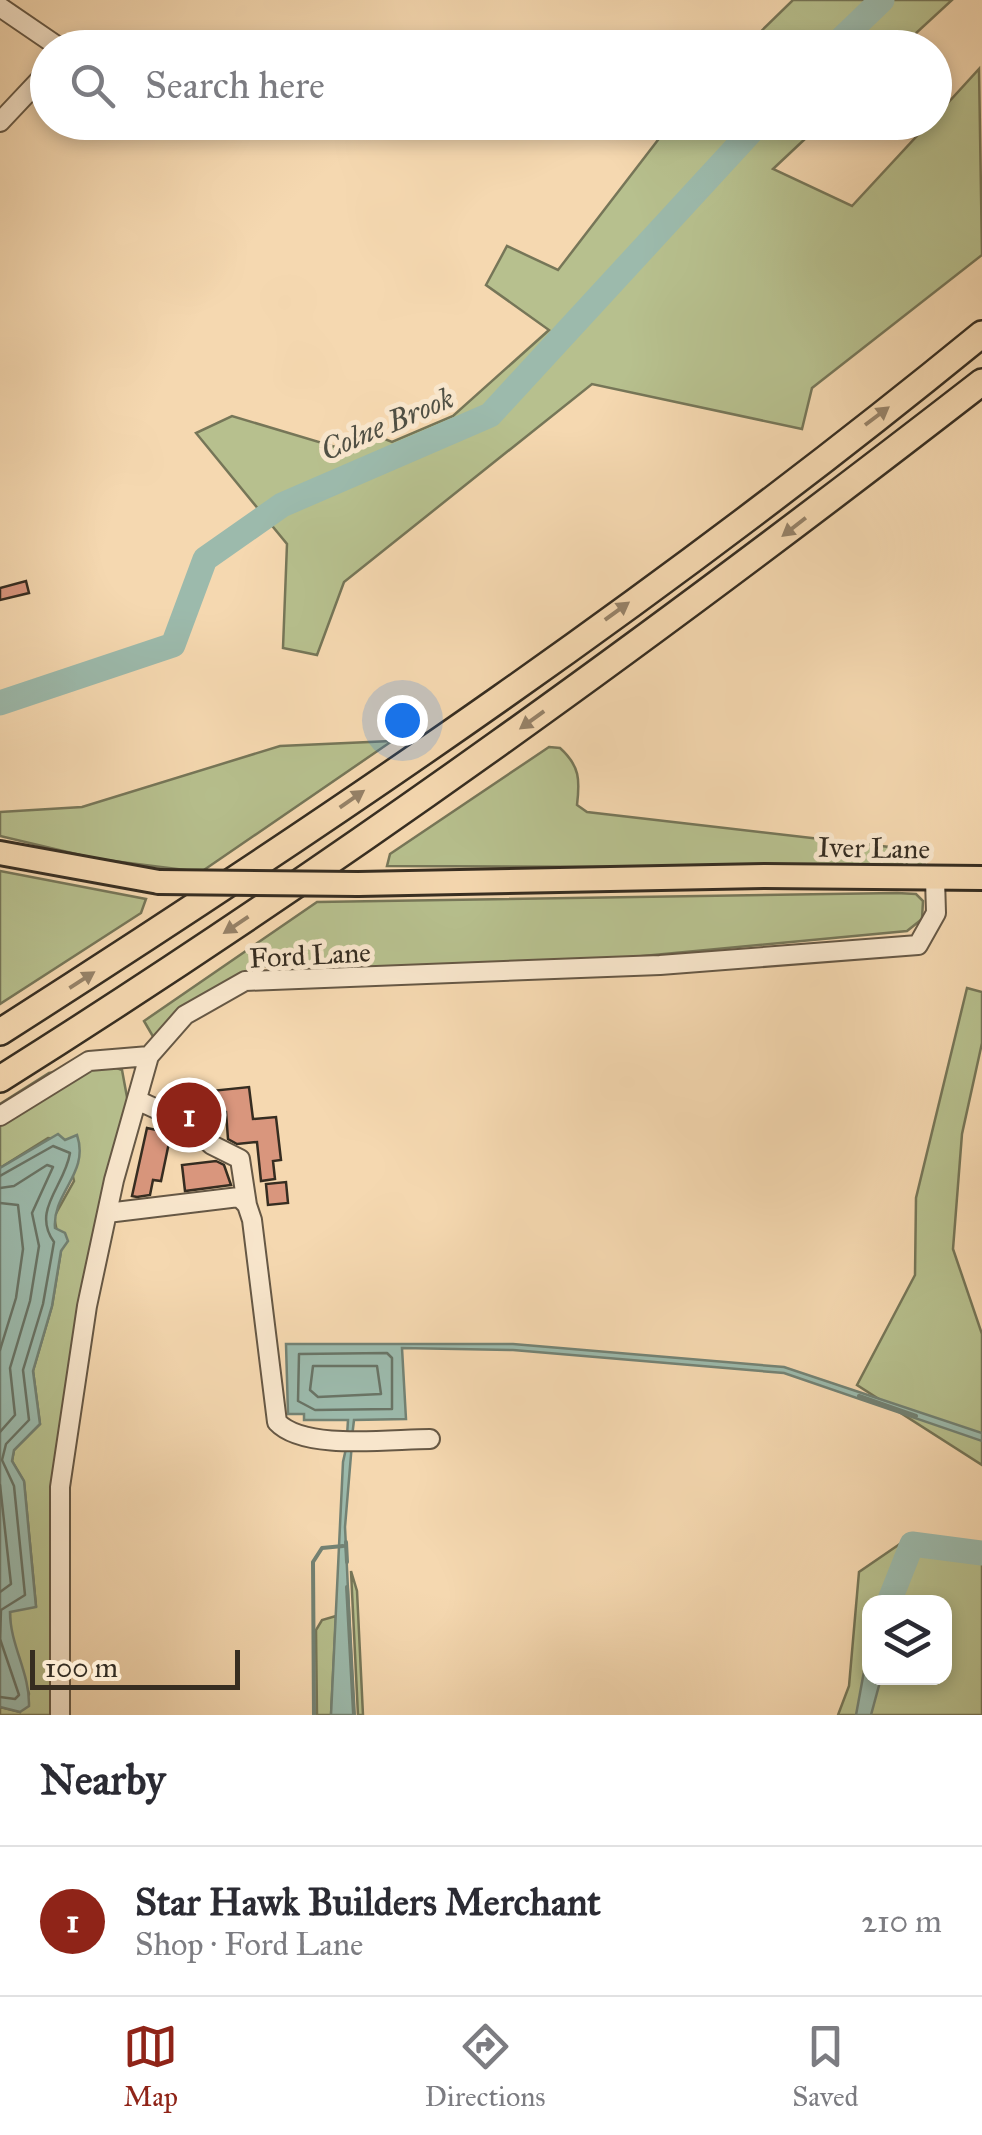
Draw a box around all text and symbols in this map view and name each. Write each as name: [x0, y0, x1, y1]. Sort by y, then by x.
search box: [30, 30, 952, 140]
icon: search: [65, 58, 120, 113]
text: Search here: [145, 62, 325, 108]
water label: Colne Brook: [315, 380, 459, 468]
one-way arrow: [864, 406, 890, 426]
one-way arrow: [781, 517, 807, 537]
one-way arrow: [604, 602, 630, 621]
your location: [377, 695, 428, 746]
one-way arrow: [519, 709, 545, 729]
one-way arrow: [339, 790, 366, 810]
street label: Iver Lane: [818, 830, 930, 866]
one-way arrow: [223, 915, 250, 934]
street label: Ford Lane: [248, 934, 372, 976]
one-way arrow: [68, 972, 96, 989]
pin: 1: [156, 1078, 222, 1152]
map controls: [862, 1595, 952, 1685]
button: layers: [862, 1595, 952, 1685]
scale bar: [30, 1645, 240, 1690]
text: 100 m: [45, 1650, 118, 1685]
text: Nearby: [40, 1754, 165, 1806]
text: Star Hawk Builders Merchant: [135, 1879, 601, 1925]
text: 1: [66, 1902, 79, 1941]
text: 210 m: [861, 1902, 942, 1941]
text: Shop · Ford Lane: [135, 1925, 363, 1964]
tab: Map: [123, 2019, 178, 2114]
tab: Directions: [425, 2019, 546, 2114]
tab: Saved: [792, 2019, 859, 2114]

